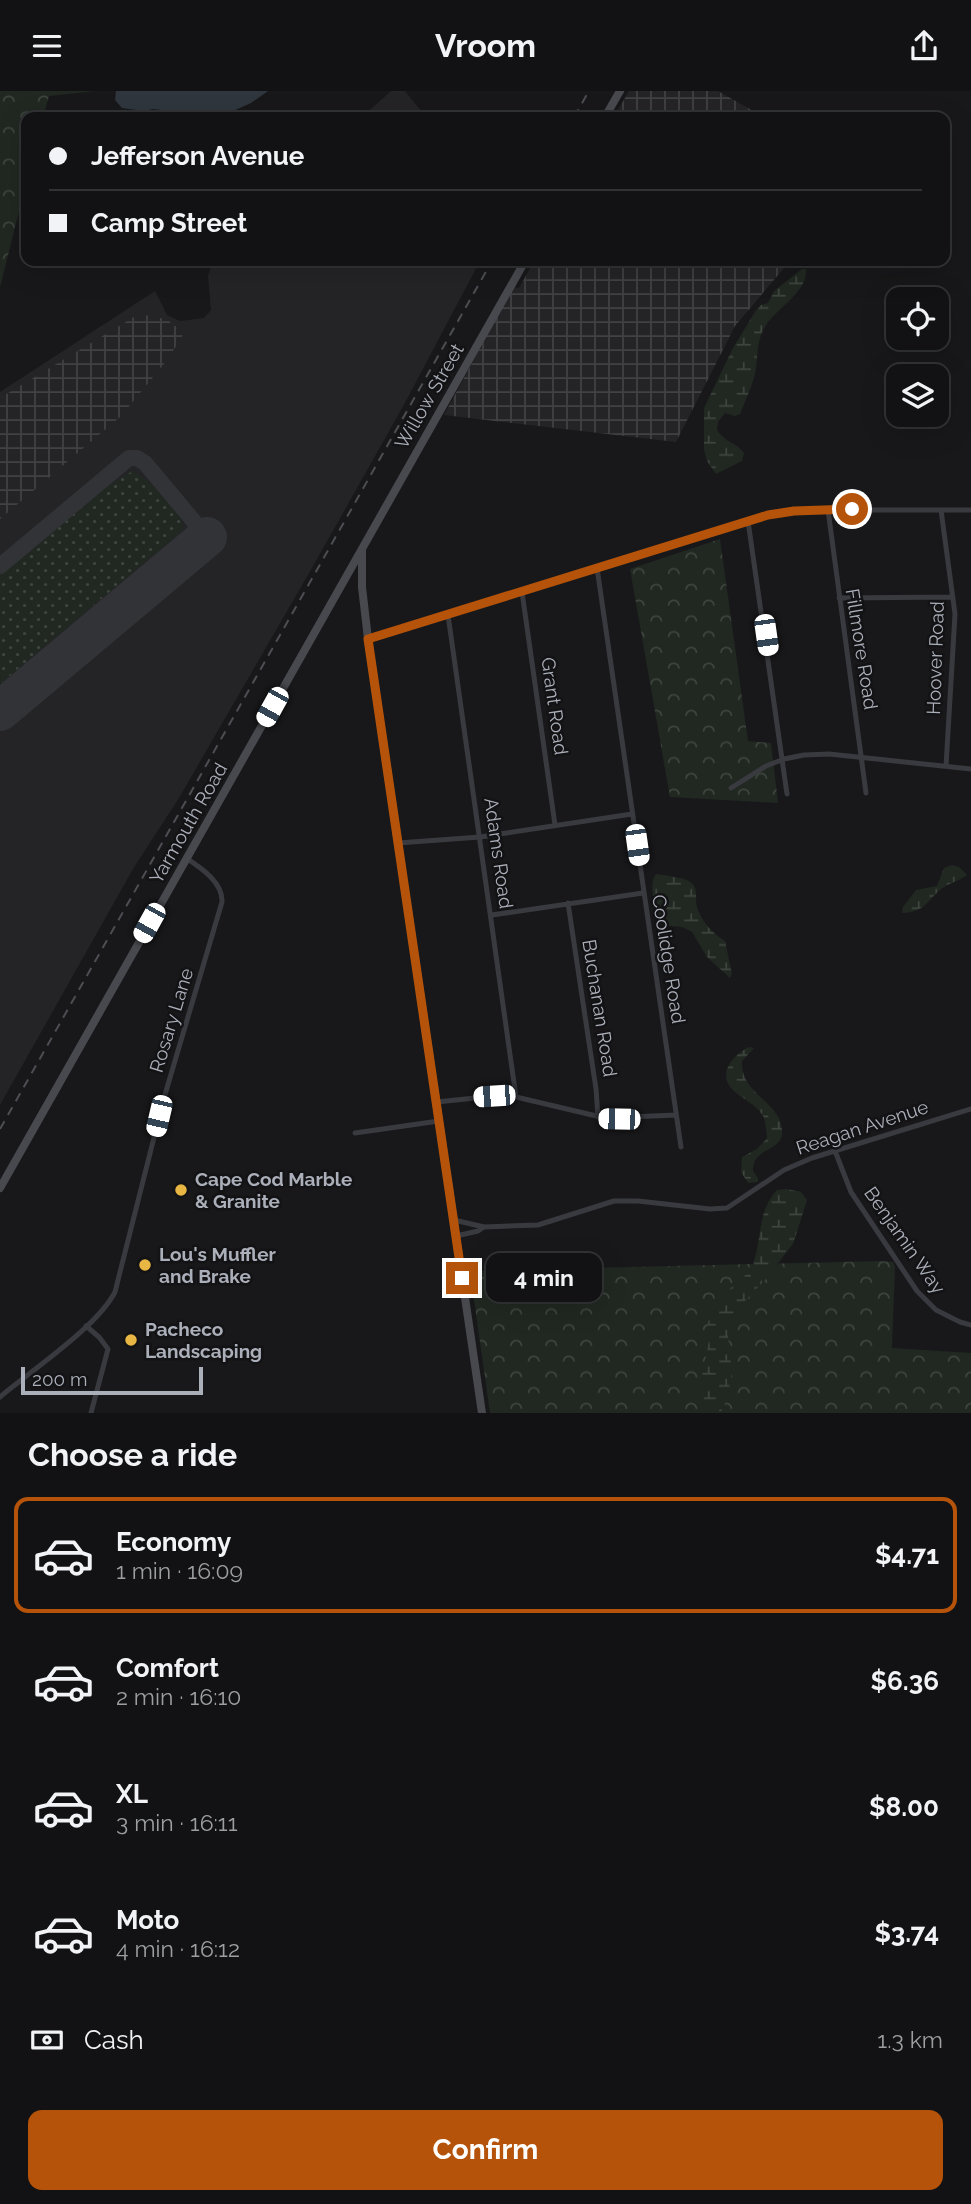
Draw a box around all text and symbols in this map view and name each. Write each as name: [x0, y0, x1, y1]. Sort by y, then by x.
icon: menu: [28, 27, 66, 65]
text: Vroom: [435, 27, 536, 64]
icon: share: [905, 27, 943, 65]
text: Jefferson Avenue: [91, 141, 304, 171]
text: Camp Street: [91, 208, 247, 238]
map controls: [886, 287, 949, 427]
button: locate: [886, 287, 949, 350]
street label: Willow Street: [390, 339, 468, 452]
button: layers: [886, 364, 949, 427]
route start: [836, 493, 868, 525]
street label: Fillmore Road: [842, 587, 882, 711]
street label: Hoover Road: [922, 601, 948, 715]
car: [753, 613, 780, 657]
street label: Grant Road: [537, 656, 573, 756]
car: [253, 684, 292, 730]
street label: Yarmouth Road: [145, 759, 231, 887]
street label: Adams Road: [480, 796, 518, 910]
car: [624, 823, 651, 867]
street label: Coolidge Road: [648, 893, 690, 1025]
car: [130, 900, 169, 946]
street label: Buchanan Road: [578, 938, 622, 1078]
street label: Rosary Lane: [145, 965, 197, 1075]
car: [473, 1084, 516, 1108]
car: [145, 1093, 174, 1139]
street label: Reagan Avenue: [793, 1095, 931, 1159]
car: [598, 1108, 641, 1130]
place label: Cape Cod Marble & Granite: [195, 1168, 352, 1212]
marker: Cape Cod Marble & Granite: [173, 1182, 189, 1198]
street label: Benjamin Way: [860, 1182, 950, 1298]
place label: Lou's Muffler and Brake: [159, 1243, 277, 1287]
callout: 4 min: [486, 1253, 602, 1303]
marker: Lou's Muffler and Brake: [137, 1257, 153, 1273]
route end: [446, 1262, 478, 1294]
text: 4 min: [514, 1264, 574, 1291]
place label: Pacheco Landscaping: [145, 1318, 262, 1362]
marker: Pacheco Landscaping: [123, 1332, 139, 1348]
scale bar: [21, 1364, 203, 1396]
text: 200 m: [32, 1368, 87, 1390]
text: Choose a ride: [28, 1436, 237, 1473]
icon: car: [32, 1524, 95, 1587]
text: Economy: [116, 1527, 231, 1557]
text: $4.71: [875, 1540, 939, 1570]
text: 1 min · 16:09: [116, 1557, 243, 1584]
icon: car: [32, 1650, 95, 1713]
text: Comfort: [116, 1653, 219, 1683]
text: $6.36: [871, 1666, 939, 1696]
text: 2 min · 16:10: [116, 1683, 241, 1710]
icon: car: [32, 1776, 95, 1839]
text: XL: [116, 1779, 148, 1809]
text: $8.00: [869, 1792, 939, 1822]
text: 3 min · 16:11: [116, 1809, 238, 1836]
icon: car: [32, 1902, 95, 1965]
text: Moto: [116, 1905, 179, 1935]
text: $3.74: [874, 1918, 939, 1948]
text: 4 min · 16:12: [116, 1935, 240, 1962]
icon: cash: [28, 2021, 66, 2059]
text: Cash: [84, 2025, 144, 2055]
text: 1.3 km: [877, 2026, 943, 2053]
button: Confirm: [28, 2110, 943, 2190]

